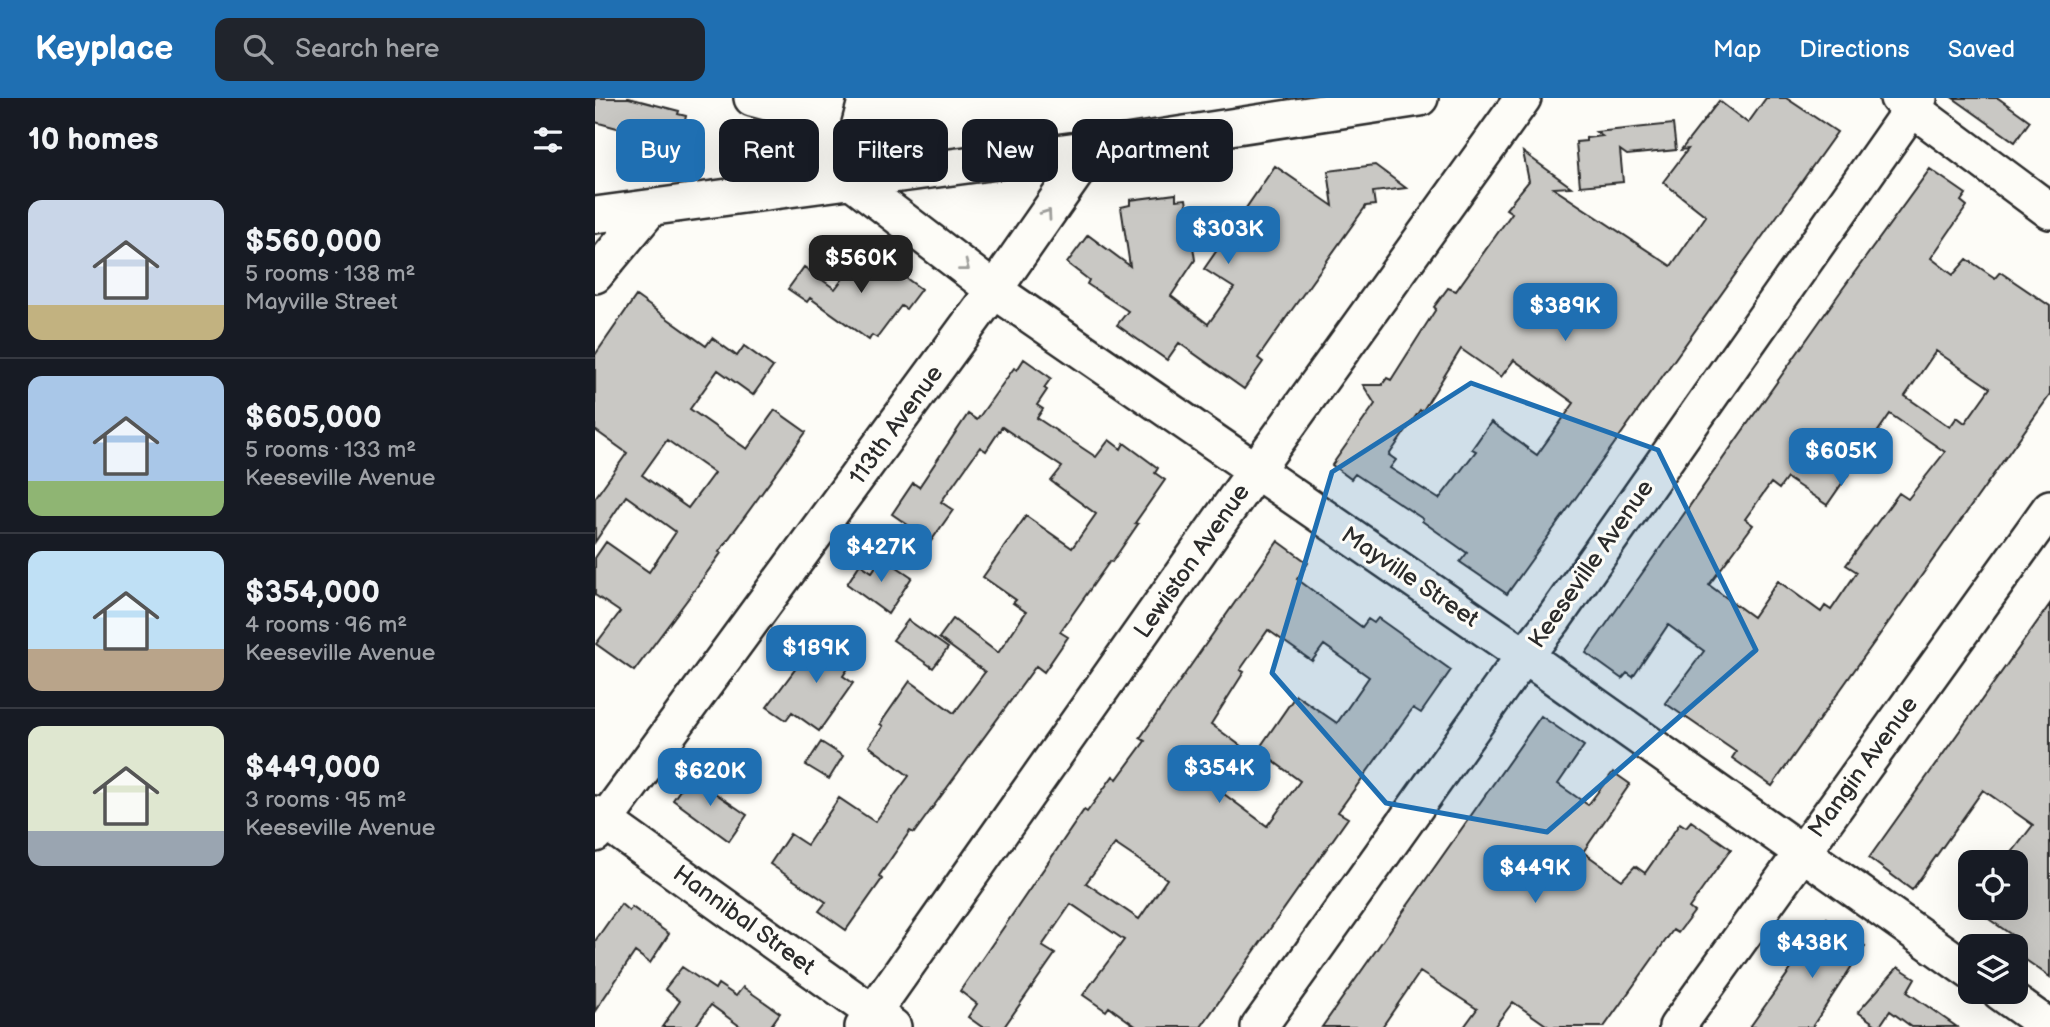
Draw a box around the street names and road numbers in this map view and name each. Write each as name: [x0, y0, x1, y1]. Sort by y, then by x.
street label: 113th Avenue: [843, 359, 949, 491]
street label: Keeseville Avenue: [1522, 474, 1660, 654]
street label: Lewiston Avenue: [1128, 478, 1256, 644]
street label: Mayville Street: [1336, 520, 1485, 634]
street label: Mangin Avenue: [1802, 691, 1924, 843]
street label: Hannibal Street: [667, 859, 821, 982]

